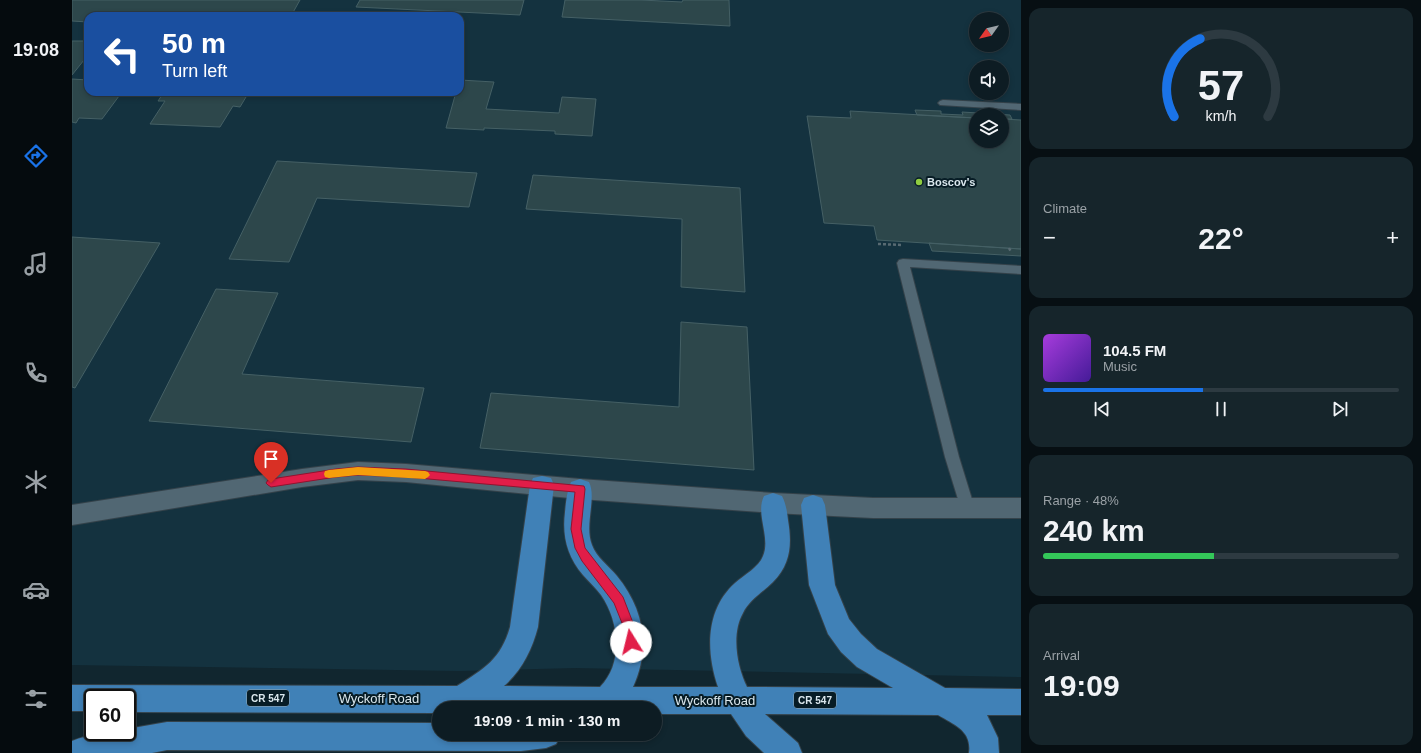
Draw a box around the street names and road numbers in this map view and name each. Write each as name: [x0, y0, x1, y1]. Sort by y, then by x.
road number: CR 547: [247, 690, 289, 706]
street label: Wyckoff Road: [339, 691, 419, 706]
road number: CR 547: [794, 692, 836, 708]
street label: Wyckoff Road: [675, 693, 755, 708]

